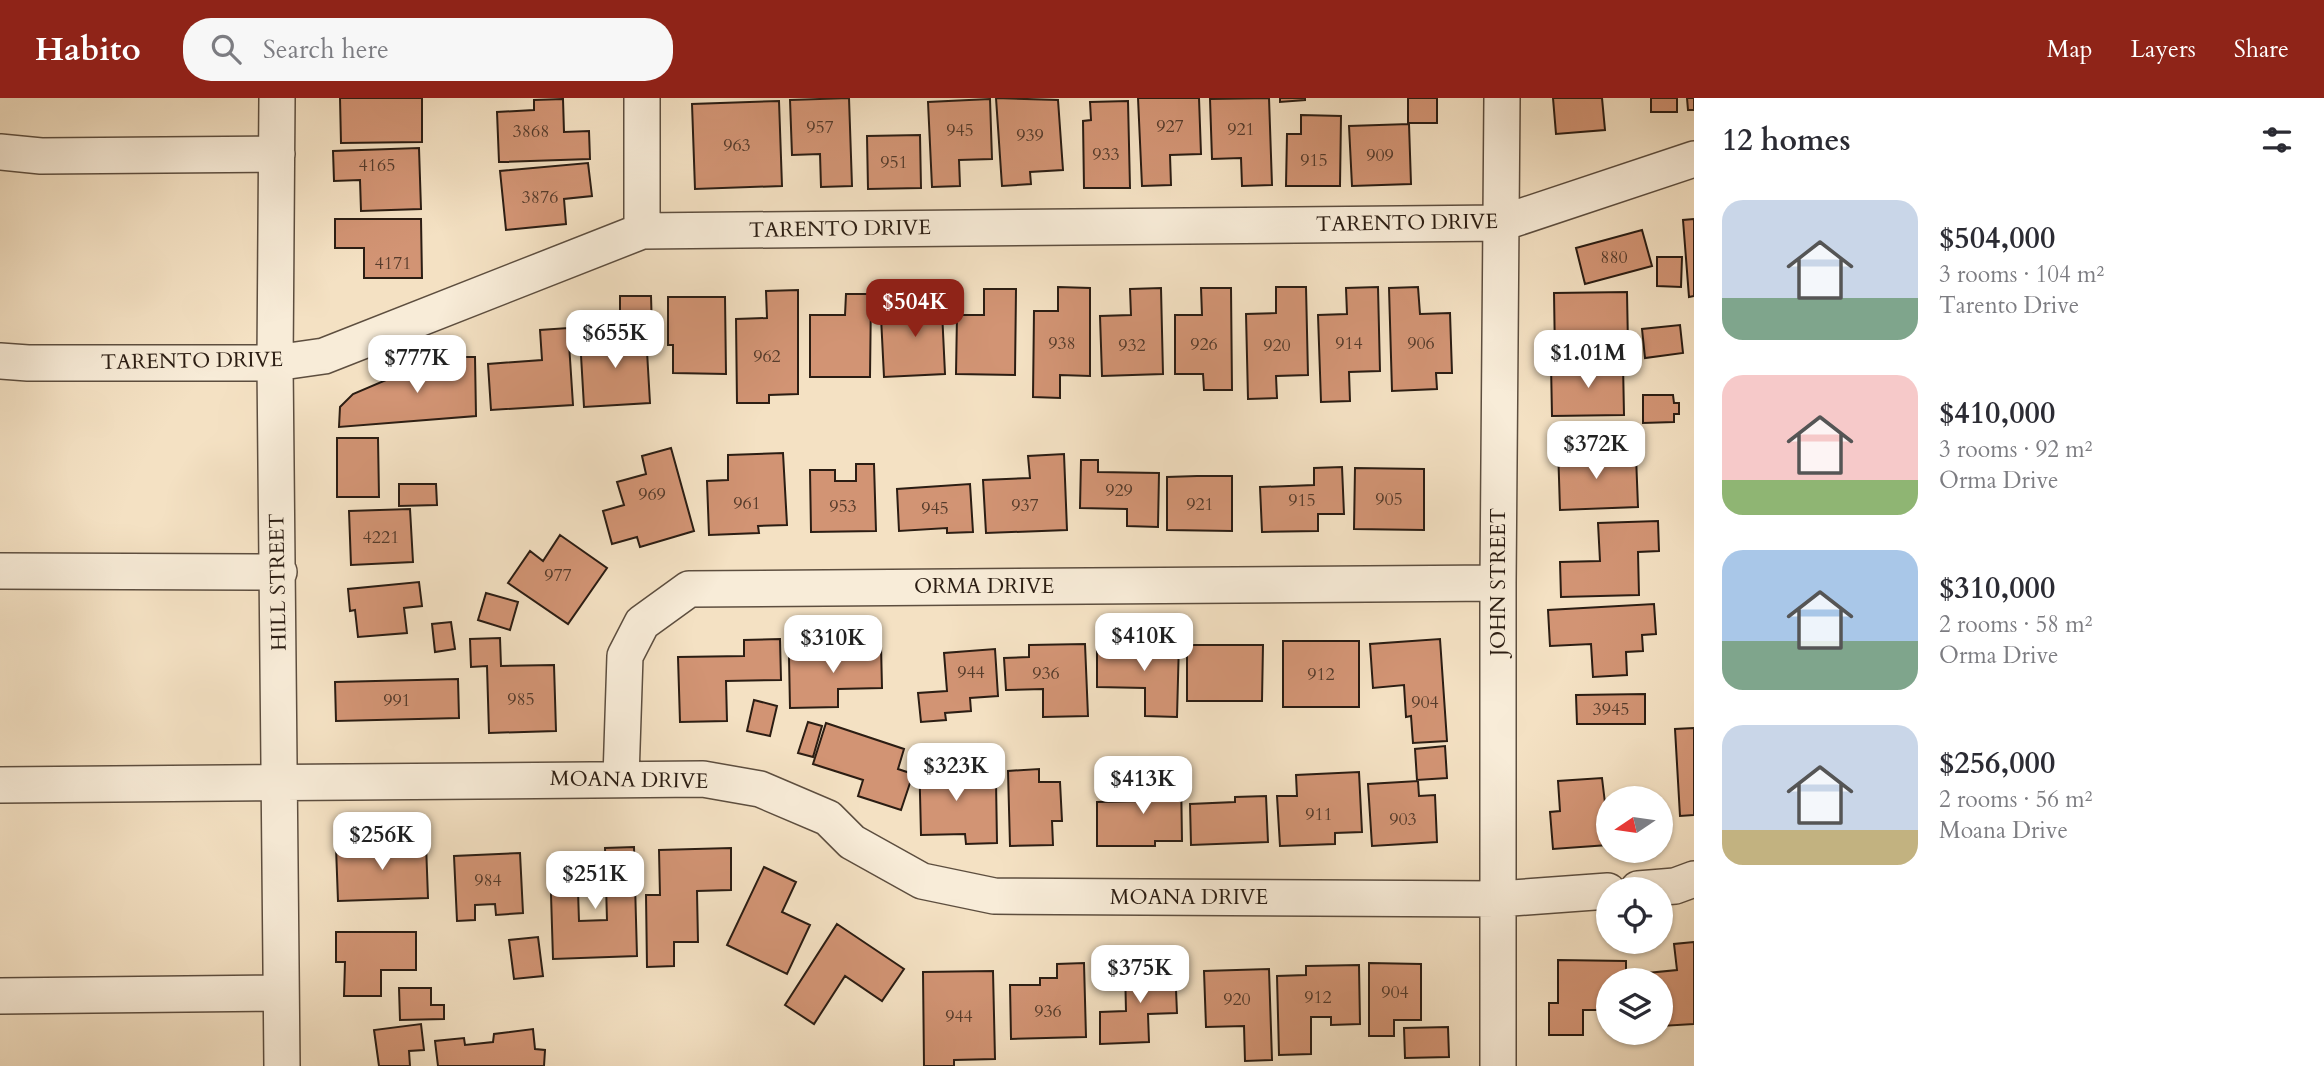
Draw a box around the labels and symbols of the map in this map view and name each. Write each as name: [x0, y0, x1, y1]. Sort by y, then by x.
house number: 927: [1156, 114, 1184, 139]
house number: 957: [806, 115, 834, 140]
house number: 921: [1227, 117, 1255, 142]
house number: 945: [946, 118, 974, 143]
house number: 3868: [513, 119, 549, 144]
house number: 939: [1016, 123, 1044, 148]
house number: 963: [723, 133, 751, 158]
house number: 933: [1092, 142, 1120, 167]
house number: 909: [1366, 143, 1394, 168]
house number: 915: [1300, 148, 1328, 173]
house number: 951: [880, 150, 908, 175]
house number: 4165: [359, 153, 395, 178]
house number: 3876: [522, 185, 558, 210]
street label: TARENTO DRIVE: [1316, 207, 1498, 239]
street label: TARENTO DRIVE: [749, 213, 931, 245]
house number: 880: [1600, 245, 1628, 270]
house number: 4171: [375, 251, 411, 276]
pin: $504K: [866, 280, 964, 339]
pin: $655K: [566, 310, 664, 370]
pin: $1.01M: [1531, 330, 1645, 390]
house number: 938: [1048, 331, 1076, 356]
house number: 914: [1335, 331, 1363, 356]
house number: 906: [1407, 331, 1435, 356]
house number: 926: [1190, 332, 1218, 357]
house number: 932: [1118, 333, 1146, 358]
house number: 920: [1263, 333, 1291, 358]
pin: $777K: [368, 336, 466, 395]
house number: 962: [753, 344, 781, 369]
street label: TARENTO DRIVE: [101, 345, 283, 377]
pin: $372K: [1547, 422, 1645, 481]
house number: 929: [1105, 478, 1133, 503]
house number: 969: [638, 482, 666, 507]
house number: 905: [1375, 487, 1403, 512]
house number: 915: [1288, 488, 1316, 513]
house number: 961: [733, 491, 761, 516]
house number: 921: [1186, 492, 1214, 517]
house number: 937: [1011, 493, 1039, 518]
house number: 953: [829, 494, 857, 519]
house number: 945: [921, 496, 949, 521]
street label: JOHN STREET: [1484, 508, 1513, 659]
street label: HILL STREET: [262, 513, 294, 651]
house number: 4221: [363, 525, 399, 550]
house number: 977: [544, 563, 572, 588]
street label: ORMA DRIVE: [914, 572, 1054, 601]
pin: $410K: [1095, 614, 1193, 673]
pin: $310K: [784, 616, 882, 675]
house number: 944: [957, 660, 985, 685]
house number: 936: [1032, 661, 1060, 686]
house number: 912: [1307, 662, 1335, 687]
house number: 985: [507, 687, 535, 712]
house number: 991: [383, 688, 411, 713]
house number: 904: [1411, 690, 1439, 715]
house number: 3945: [1593, 697, 1629, 722]
pin: $323K: [907, 744, 1005, 803]
pin: $413K: [1094, 756, 1192, 816]
street label: MOANA DRIVE: [549, 764, 709, 796]
north arrow: [1596, 786, 1673, 863]
house number: 911: [1305, 802, 1333, 827]
house number: 903: [1389, 807, 1417, 832]
pin: $256K: [333, 812, 431, 872]
pin: $251K: [546, 852, 644, 911]
house number: 984: [474, 868, 502, 893]
street label: MOANA DRIVE: [1110, 883, 1268, 912]
pin: $375K: [1091, 946, 1189, 1005]
house number: 904: [1381, 980, 1409, 1005]
house number: 912: [1304, 985, 1332, 1010]
house number: 920: [1223, 987, 1251, 1012]
house number: 936: [1034, 999, 1062, 1024]
house number: 944: [945, 1004, 973, 1029]

